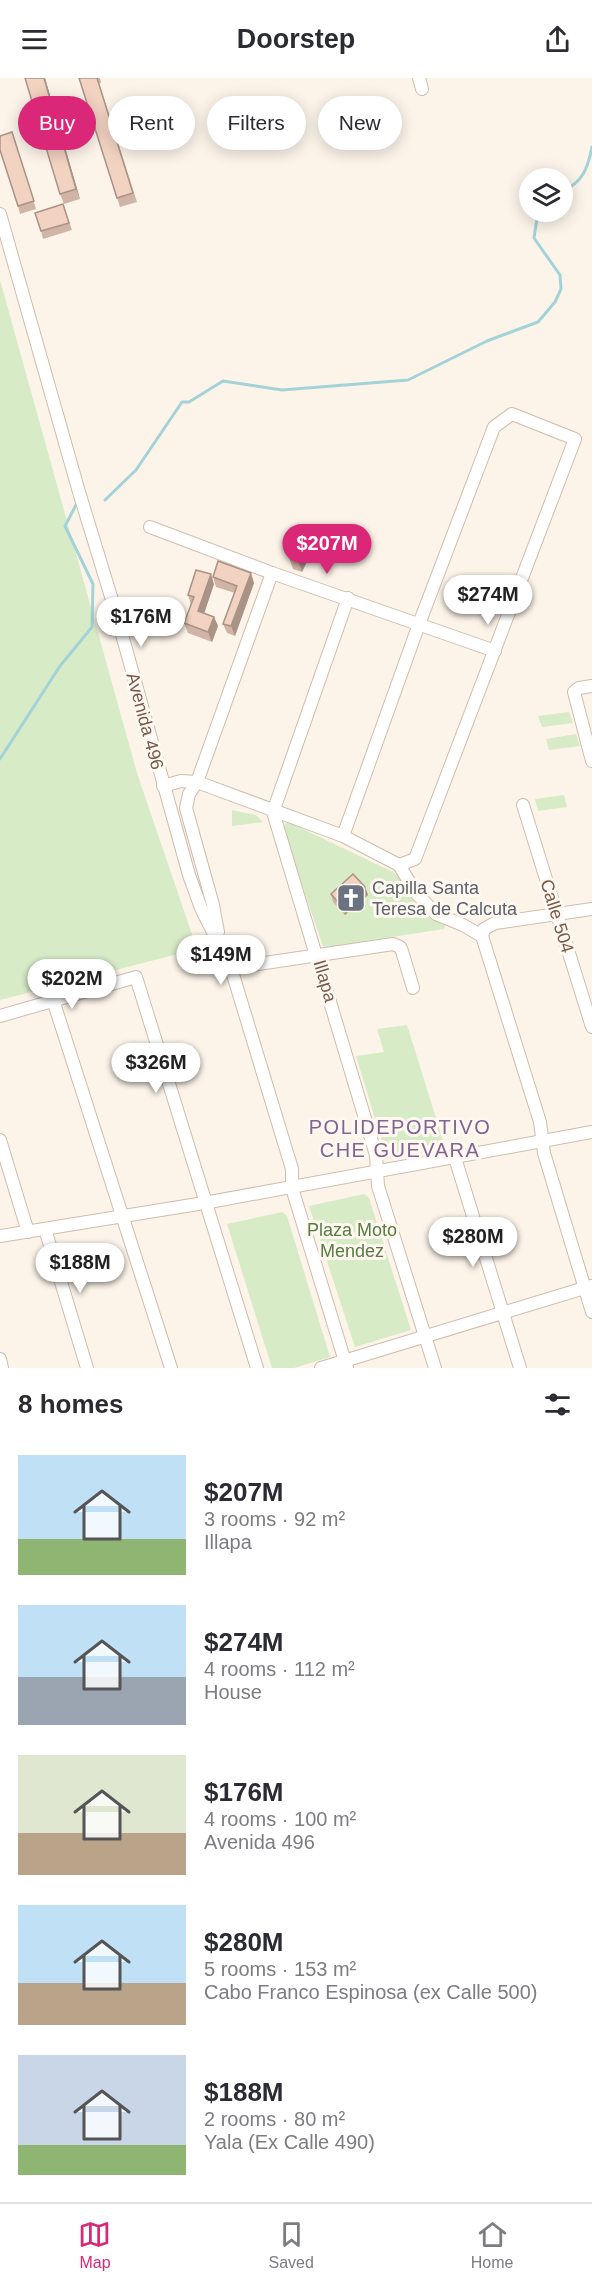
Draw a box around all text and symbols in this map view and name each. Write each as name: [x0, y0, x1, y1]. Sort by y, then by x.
icon: menu: [18, 23, 51, 56]
icon: share: [541, 23, 574, 56]
text: Doorstep: [237, 24, 355, 54]
chip: Buy: [18, 96, 96, 150]
chip: Rent: [108, 96, 195, 150]
chip: Filters: [207, 96, 306, 150]
chip: New: [318, 96, 402, 150]
map controls: [519, 168, 573, 222]
button: layers: [519, 168, 573, 222]
pin: $207M: [285, 524, 369, 575]
text: $207M: [296, 532, 358, 554]
pin: $274M: [446, 575, 530, 626]
text: $274M: [457, 583, 519, 605]
pin: $176M: [99, 597, 183, 648]
text: $176M: [110, 605, 172, 627]
street label: Avenida 496: [122, 670, 168, 772]
street label: Calle 504: [536, 877, 578, 955]
place label: Capilla Santa Teresa de Calcuta: [372, 878, 518, 919]
church icon: Capilla Santa Teresa de Calcuta: [335, 882, 367, 914]
pin: $149M: [179, 935, 263, 986]
text: $149M: [190, 943, 252, 965]
street label: Illapa: [309, 958, 341, 1005]
pin: $202M: [30, 959, 114, 1010]
text: $202M: [41, 967, 103, 989]
pin: $326M: [114, 1043, 198, 1094]
text: $326M: [125, 1051, 187, 1073]
district label: POLIDEPORTIVO CHE GUEVARA: [309, 1116, 491, 1161]
pin: $280M: [431, 1217, 515, 1268]
park label: Plaza Moto Mendez: [307, 1220, 397, 1261]
text: $280M: [442, 1225, 504, 1247]
pin: $188M: [38, 1243, 122, 1294]
text: $188M: [49, 1251, 111, 1273]
icon: filters: [541, 1388, 574, 1421]
text: 8 homes: [18, 1389, 124, 1419]
text: $207M: [204, 1477, 284, 1507]
icon: home: [66, 1479, 138, 1551]
text: 3 rooms · 92 m²: [204, 1508, 345, 1530]
text: Illapa: [204, 1531, 252, 1553]
text: $274M: [204, 1627, 284, 1657]
icon: home: [66, 1629, 138, 1701]
text: 4 rooms · 112 m²: [204, 1658, 355, 1680]
text: House: [204, 1681, 262, 1703]
text: $176M: [204, 1777, 284, 1807]
icon: home: [66, 1779, 138, 1851]
text: 4 rooms · 100 m²: [204, 1808, 356, 1830]
text: Avenida 496: [204, 1831, 315, 1853]
text: $280M: [204, 1927, 284, 1957]
icon: home: [66, 1929, 138, 2001]
text: 5 rooms · 153 m²: [204, 1958, 356, 1980]
text: Cabo Franco Espinosa (ex Calle 500): [204, 1981, 538, 2003]
text: $188M: [204, 2077, 284, 2107]
icon: home: [66, 2079, 138, 2151]
text: 2 rooms · 80 m²: [204, 2108, 345, 2130]
text: Yala (Ex Calle 490): [204, 2131, 375, 2153]
tab: Map: [78, 2218, 111, 2272]
tab: Saved: [268, 2218, 314, 2272]
tab: Home: [471, 2218, 513, 2272]

